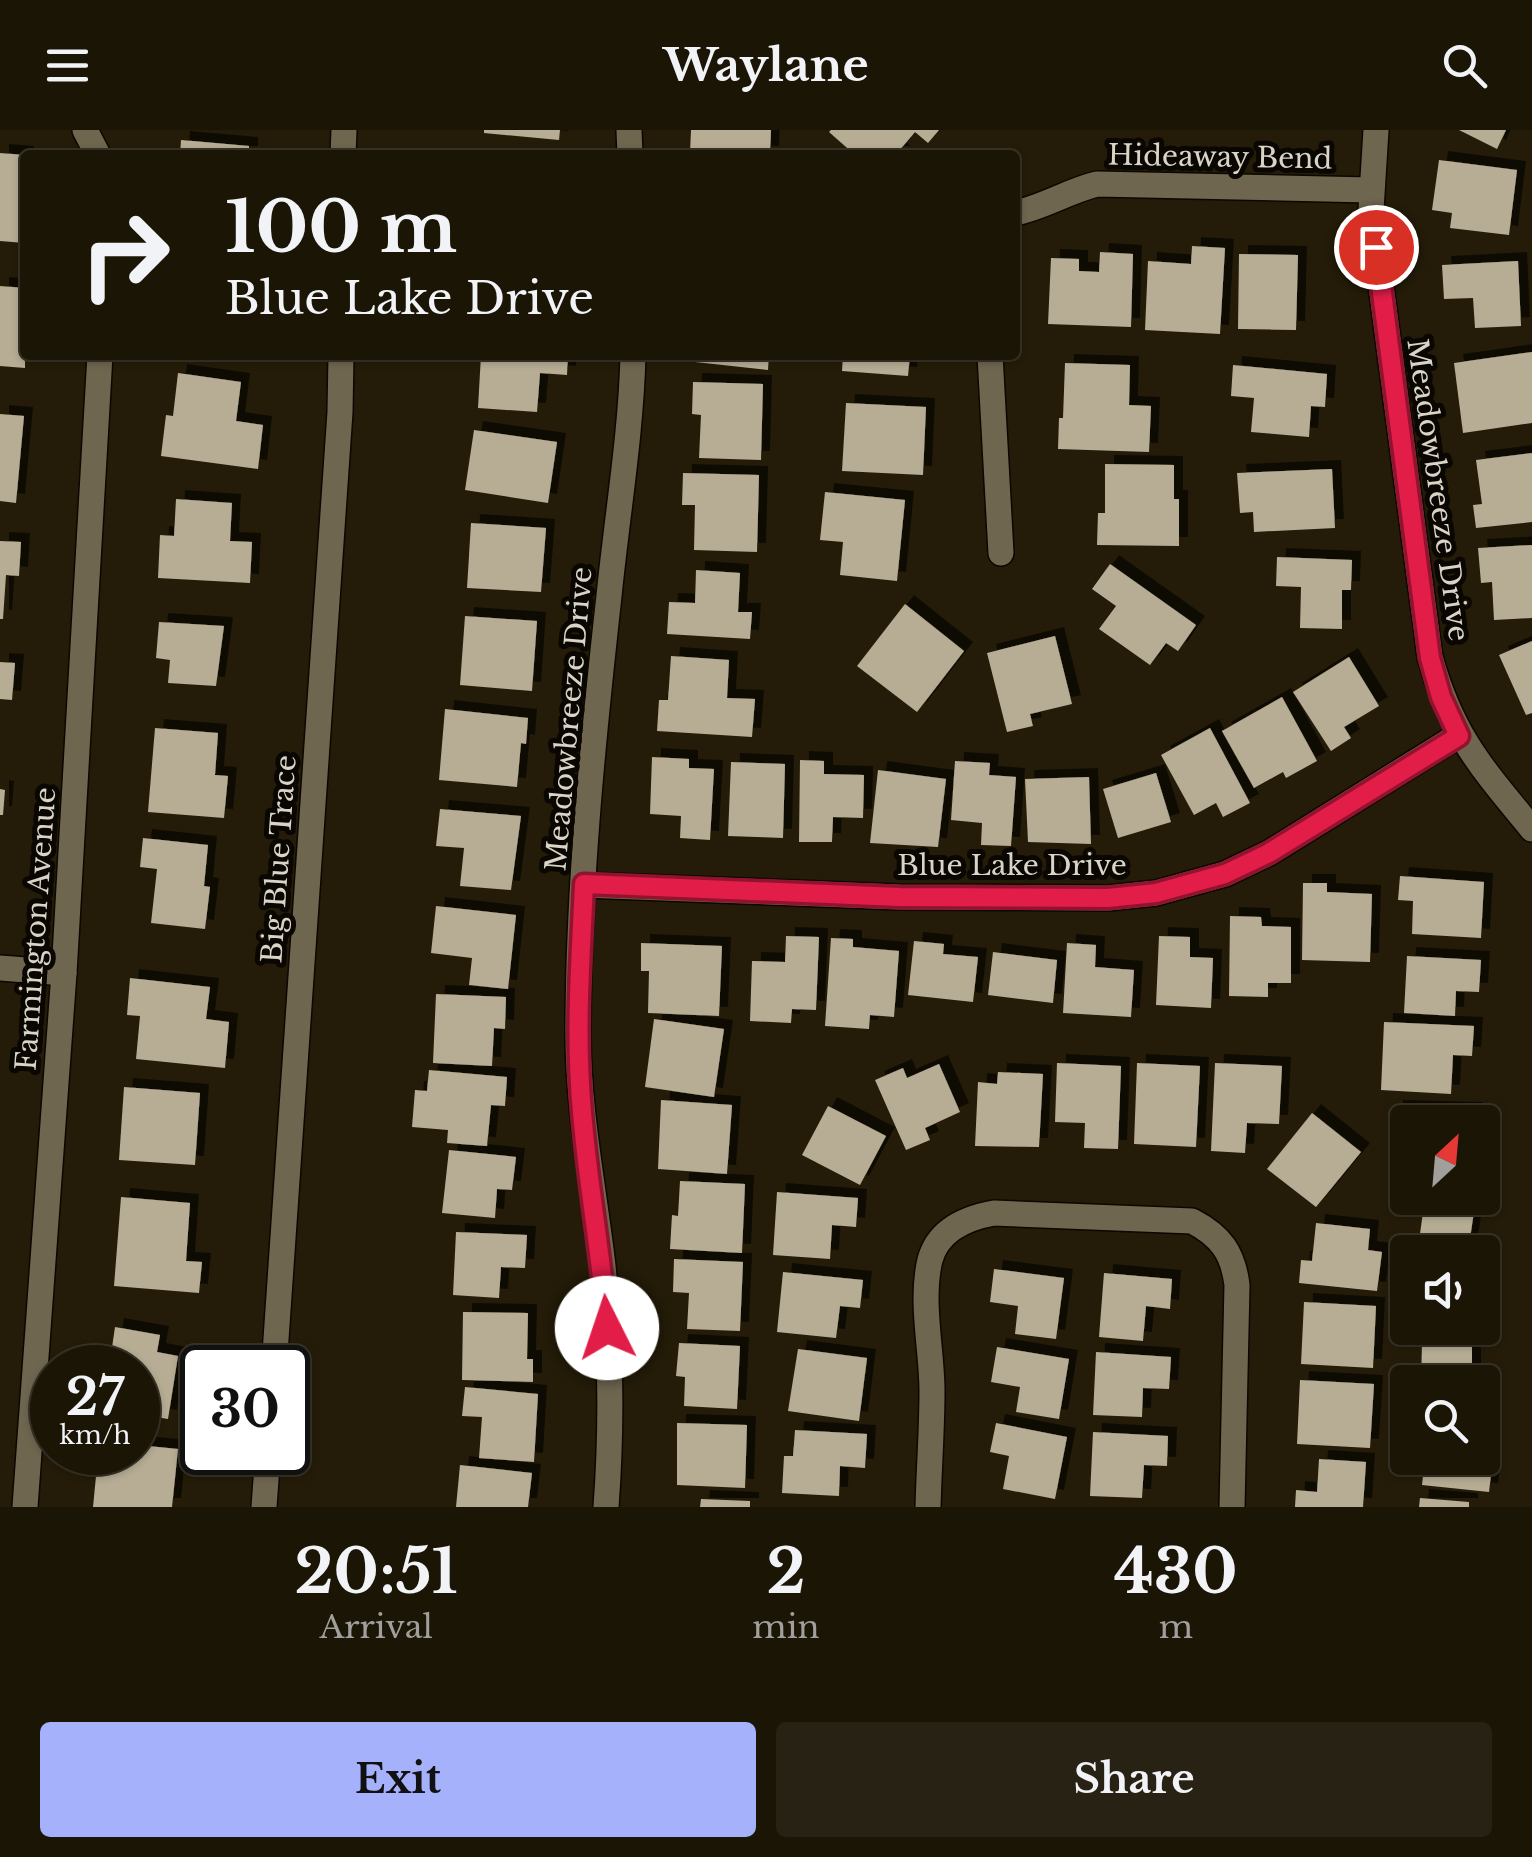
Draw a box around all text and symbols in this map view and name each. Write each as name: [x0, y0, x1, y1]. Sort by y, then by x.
text: Waylane: [663, 37, 869, 93]
icon: menu: [40, 38, 95, 93]
icon: search: [1437, 38, 1492, 93]
street label: Hideaway Bend: [1107, 138, 1333, 176]
text: 100 m: [225, 184, 457, 271]
icon: right: [60, 190, 190, 320]
pin: [1334, 205, 1419, 290]
icon: arrive: [1349, 220, 1404, 275]
text: Blue Lake Drive: [225, 270, 594, 326]
street label: Meadowbreeze Drive: [1399, 337, 1477, 643]
street label: Meadowbreeze Drive: [538, 566, 600, 872]
street label: Big Blue Trace: [254, 754, 304, 964]
street label: Farmington Avenue: [9, 786, 63, 1072]
street label: Blue Lake Drive: [897, 848, 1127, 883]
north arrow: [1390, 1105, 1500, 1215]
map controls: [1390, 1105, 1500, 1475]
button: sound: [1390, 1235, 1500, 1345]
position arrow: [555, 1276, 659, 1380]
speed limit sign: 30: [180, 1345, 310, 1475]
button: search: [1390, 1365, 1500, 1475]
text: 27: [66, 1366, 124, 1429]
text: km/h: [60, 1420, 130, 1451]
text: 20:51: [295, 1535, 458, 1609]
text: 2: [766, 1535, 805, 1609]
text: 430: [1114, 1535, 1237, 1609]
text: Arrival: [319, 1607, 433, 1647]
text: min: [752, 1607, 820, 1647]
text: m: [1159, 1607, 1193, 1647]
button: Exit: [40, 1722, 756, 1837]
button: Share: [776, 1722, 1492, 1837]

